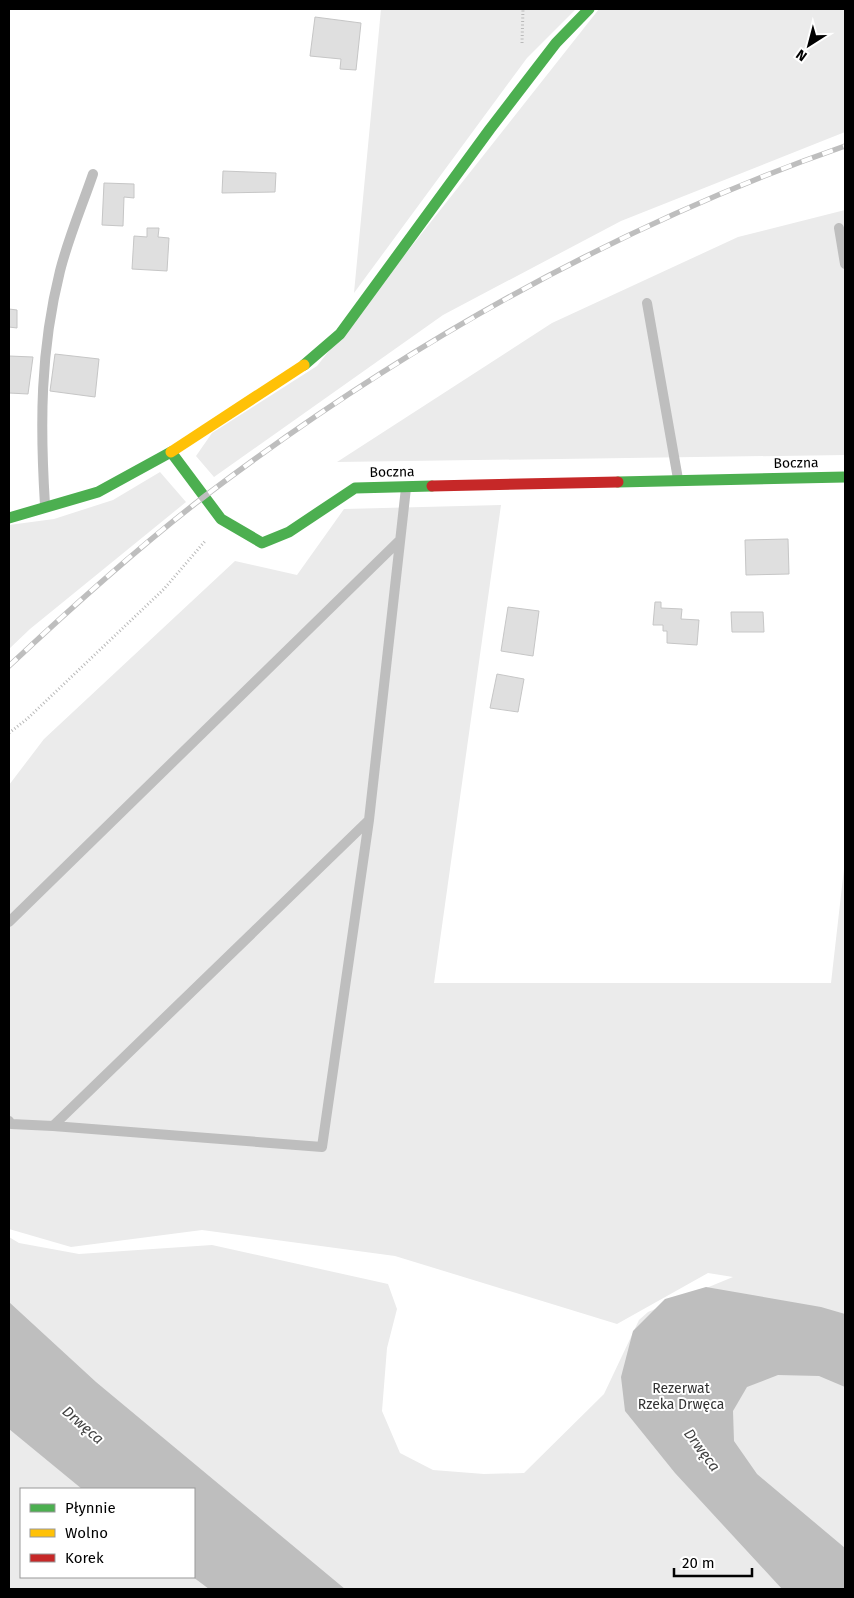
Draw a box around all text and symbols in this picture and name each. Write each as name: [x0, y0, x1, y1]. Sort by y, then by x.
north arrow: [784, 20, 834, 70]
text: N: [793, 46, 810, 65]
street label: Boczna: [773, 454, 819, 472]
street label: Boczna: [369, 463, 415, 481]
park label: Rezerwat Rzeka Drwęca: [638, 1380, 724, 1413]
water label: Drwęca: [59, 1402, 107, 1448]
water label: Drwęca: [680, 1425, 724, 1475]
legend: [20, 1488, 195, 1578]
text: Płynnie: [65, 1499, 116, 1517]
text: Wolno: [65, 1524, 108, 1542]
scale bar: [674, 1546, 752, 1578]
text: Korek: [65, 1549, 104, 1567]
text: 20 m: [682, 1554, 715, 1572]

